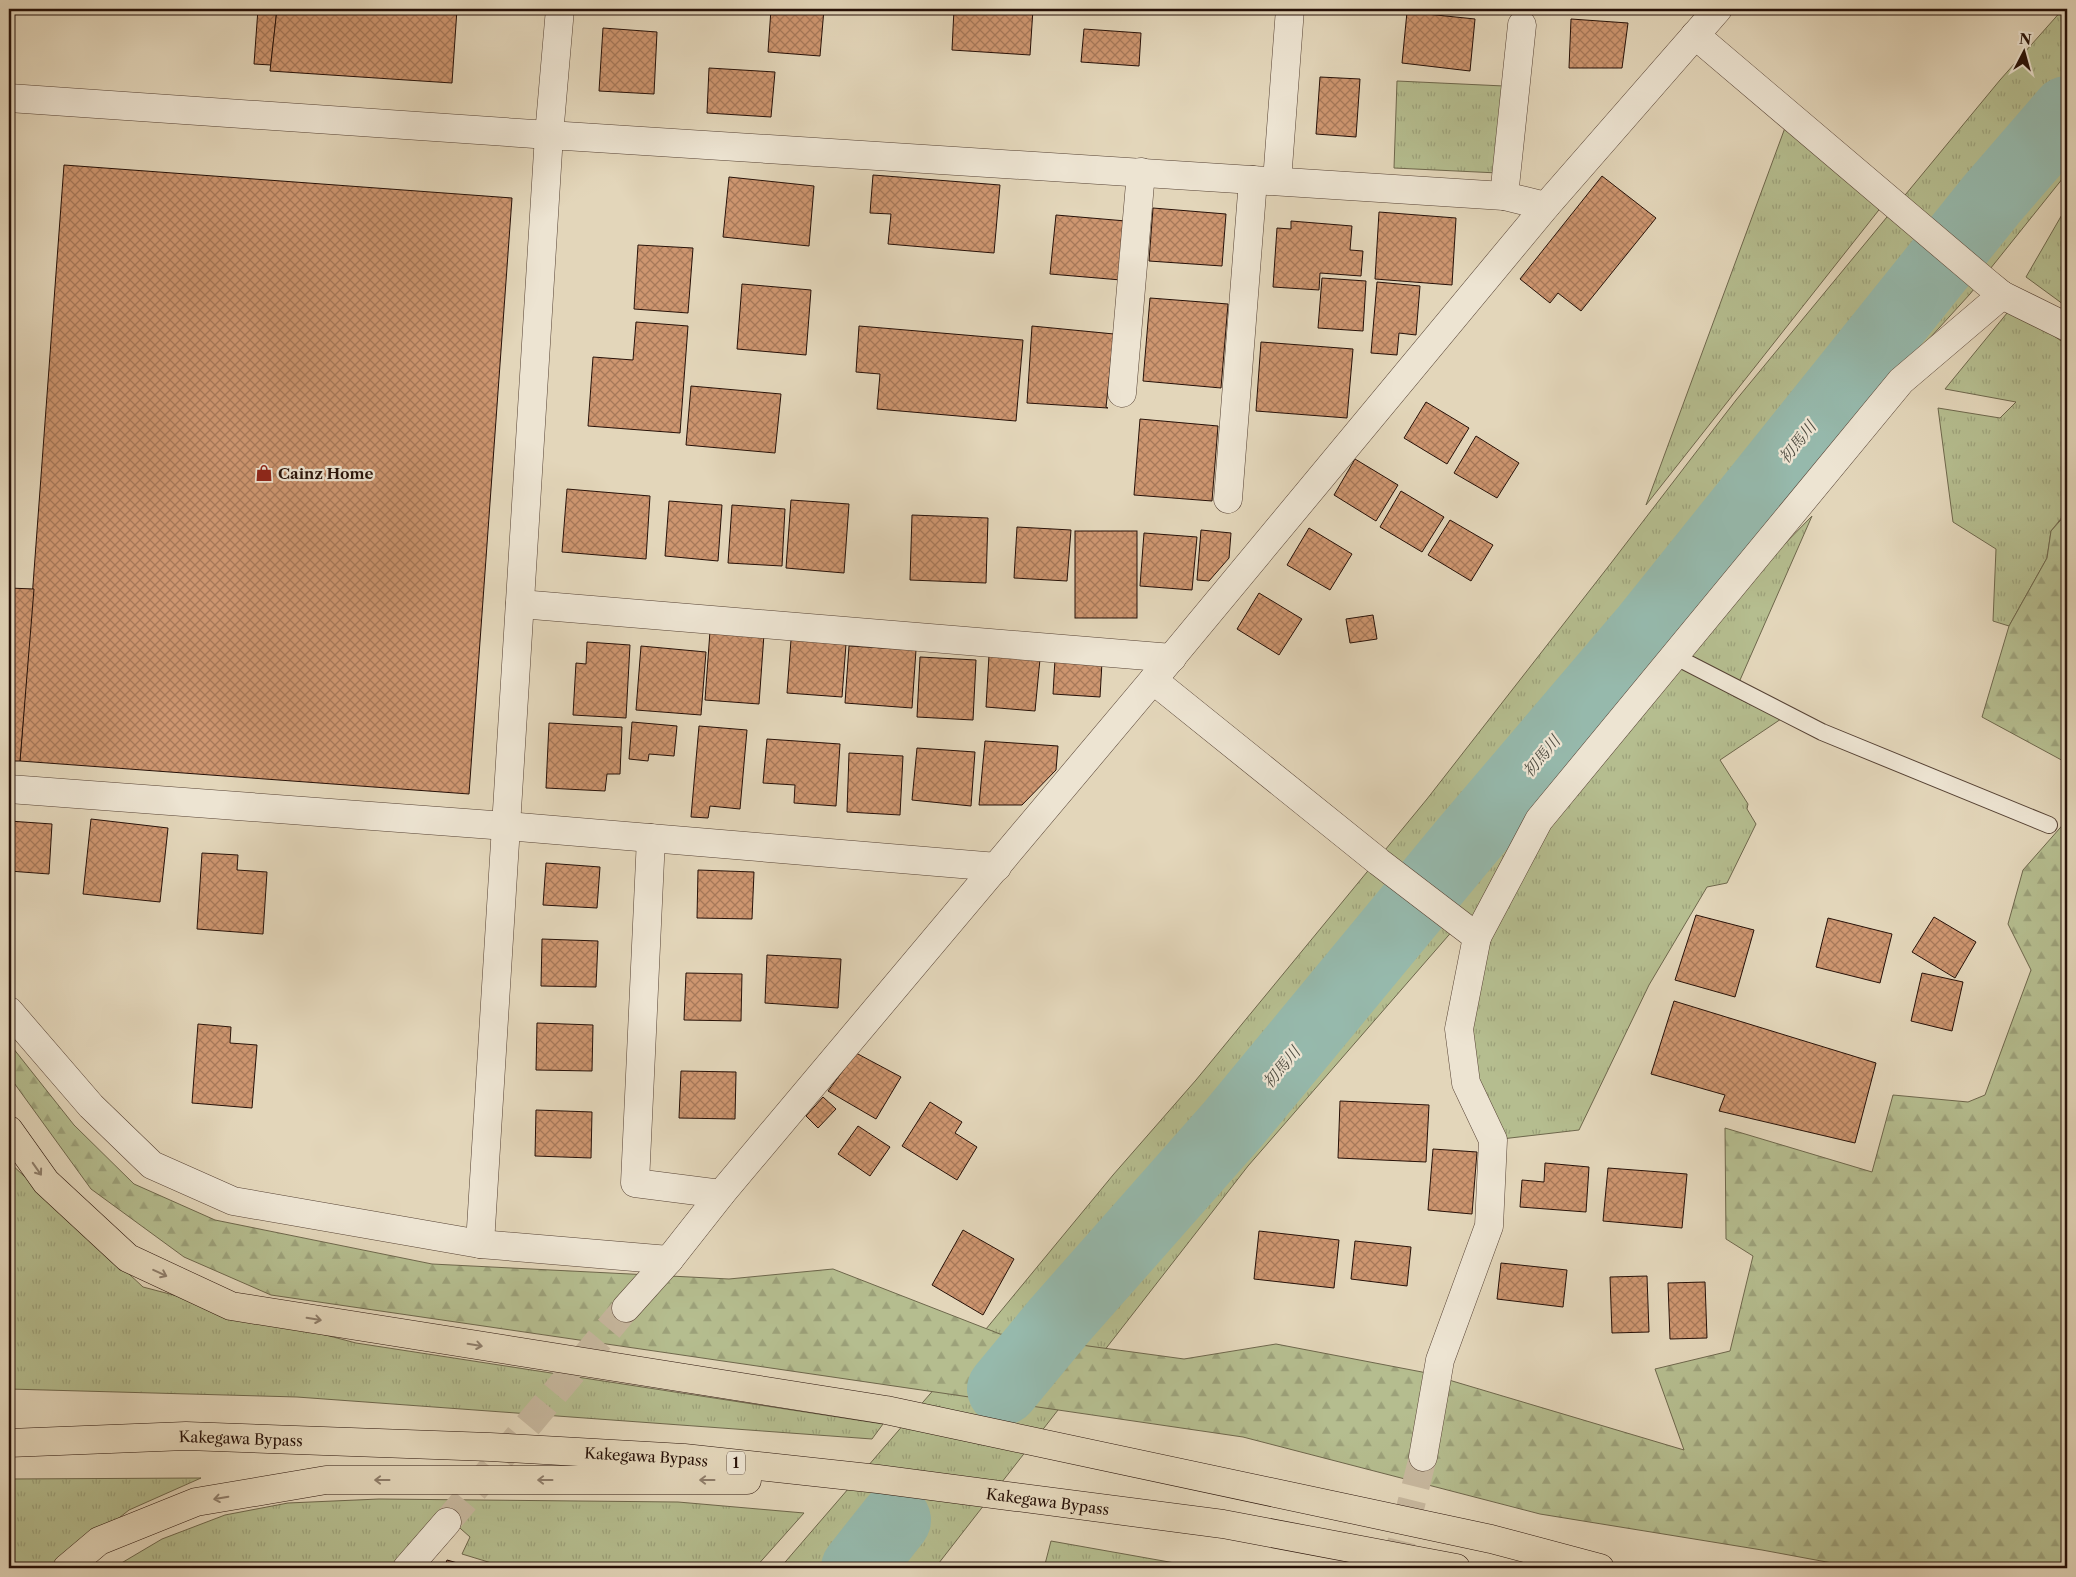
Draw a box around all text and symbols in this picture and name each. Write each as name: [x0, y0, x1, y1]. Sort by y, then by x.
north arrow: [1998, 28, 2048, 78]
text: N: [2018, 29, 2032, 49]
water label: 初馬川: [1774, 416, 1821, 467]
shop icon: Cainz Home: [254, 463, 274, 483]
place label: Cainz Home: [278, 464, 373, 483]
water label: 初馬川: [1518, 730, 1565, 781]
water label: 初馬川: [1258, 1041, 1305, 1092]
one-way arrow: [32, 1162, 42, 1176]
one-way arrow: [152, 1269, 167, 1278]
one-way arrow: [306, 1315, 322, 1325]
one-way arrow: [466, 1340, 482, 1350]
street label: Kakegawa Bypass: [178, 1426, 303, 1450]
street label: Kakegawa Bypass: [584, 1443, 709, 1470]
road number: 1: [727, 1452, 745, 1475]
one-way arrow: [374, 1475, 390, 1485]
one-way arrow: [537, 1475, 553, 1485]
one-way arrow: [699, 1475, 716, 1485]
street label: Kakegawa Bypass: [985, 1484, 1111, 1519]
one-way arrow: [213, 1493, 229, 1503]

